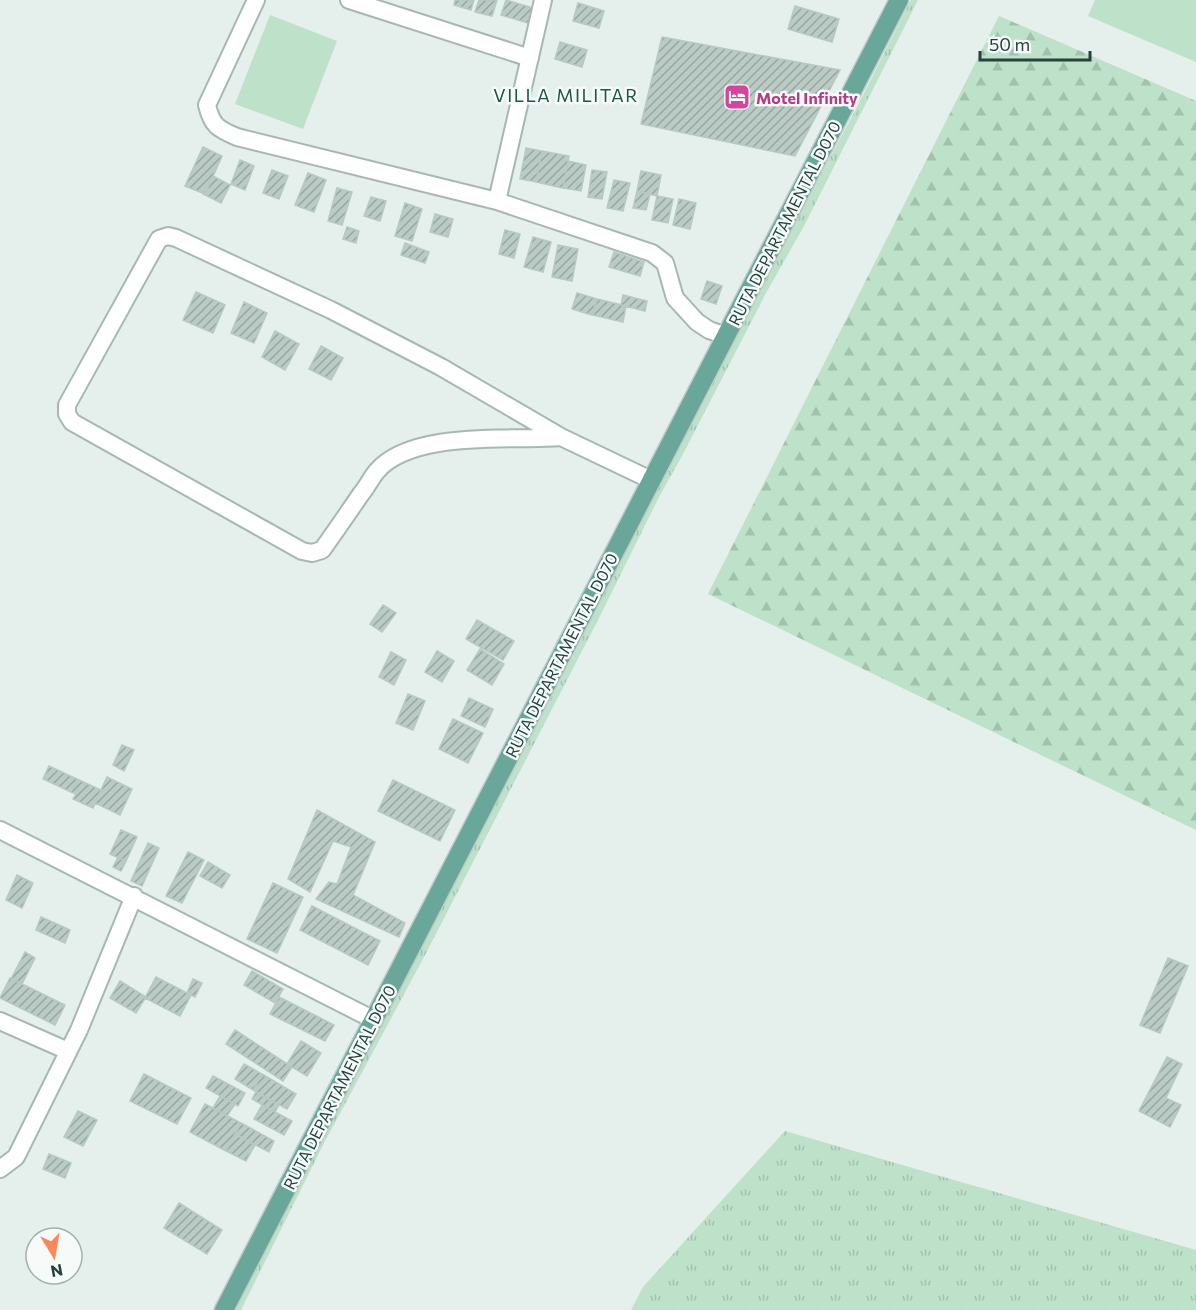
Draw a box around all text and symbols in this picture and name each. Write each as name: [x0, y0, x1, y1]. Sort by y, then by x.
scale bar: [980, 24, 1090, 62]
text: 50 m: [989, 33, 1030, 55]
hotel icon: Motel Infinity: [722, 82, 752, 112]
district label: VILLA MILITAR: [493, 84, 639, 106]
place label: Motel Infinity: [756, 88, 858, 107]
street label: RUTA DEPARTAMENTAL D070: [724, 118, 844, 328]
street label: RUTA DEPARTAMENTAL D070: [501, 550, 621, 760]
street label: RUTA DEPARTAMENTAL D070: [279, 982, 399, 1192]
north arrow: [24, 1226, 84, 1286]
text: N: [49, 1261, 65, 1282]

